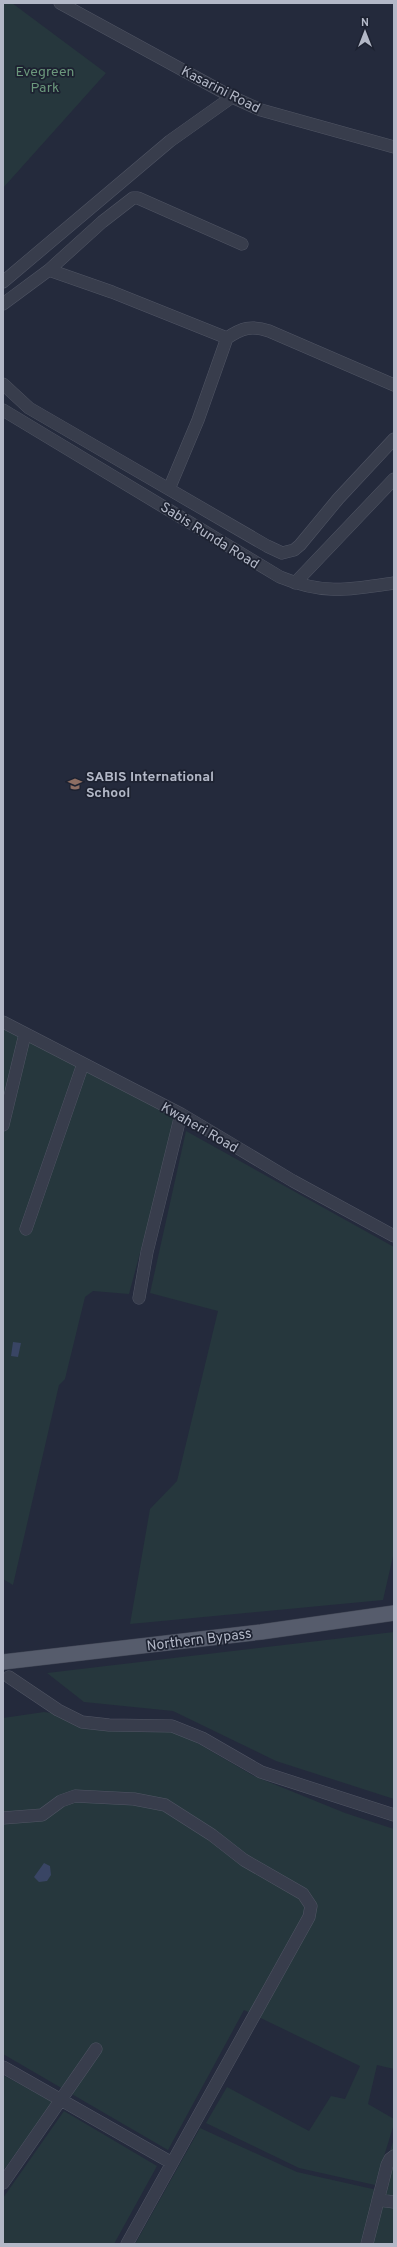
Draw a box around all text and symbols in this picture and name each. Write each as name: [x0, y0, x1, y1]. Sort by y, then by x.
north arrow: [345, 12, 385, 52]
text: N: [361, 16, 369, 30]
street label: Kasarini Road: [178, 63, 263, 118]
park label: Evegreen Park: [16, 64, 74, 97]
street label: Sabis Runda Road: [157, 499, 262, 573]
place label: SABIS International School: [86, 769, 214, 802]
school or university icon: SABIS International School: [67, 776, 83, 792]
street label: Kwaheri Road: [158, 1099, 241, 1157]
street label: Northern Bypass: [146, 1626, 253, 1655]

